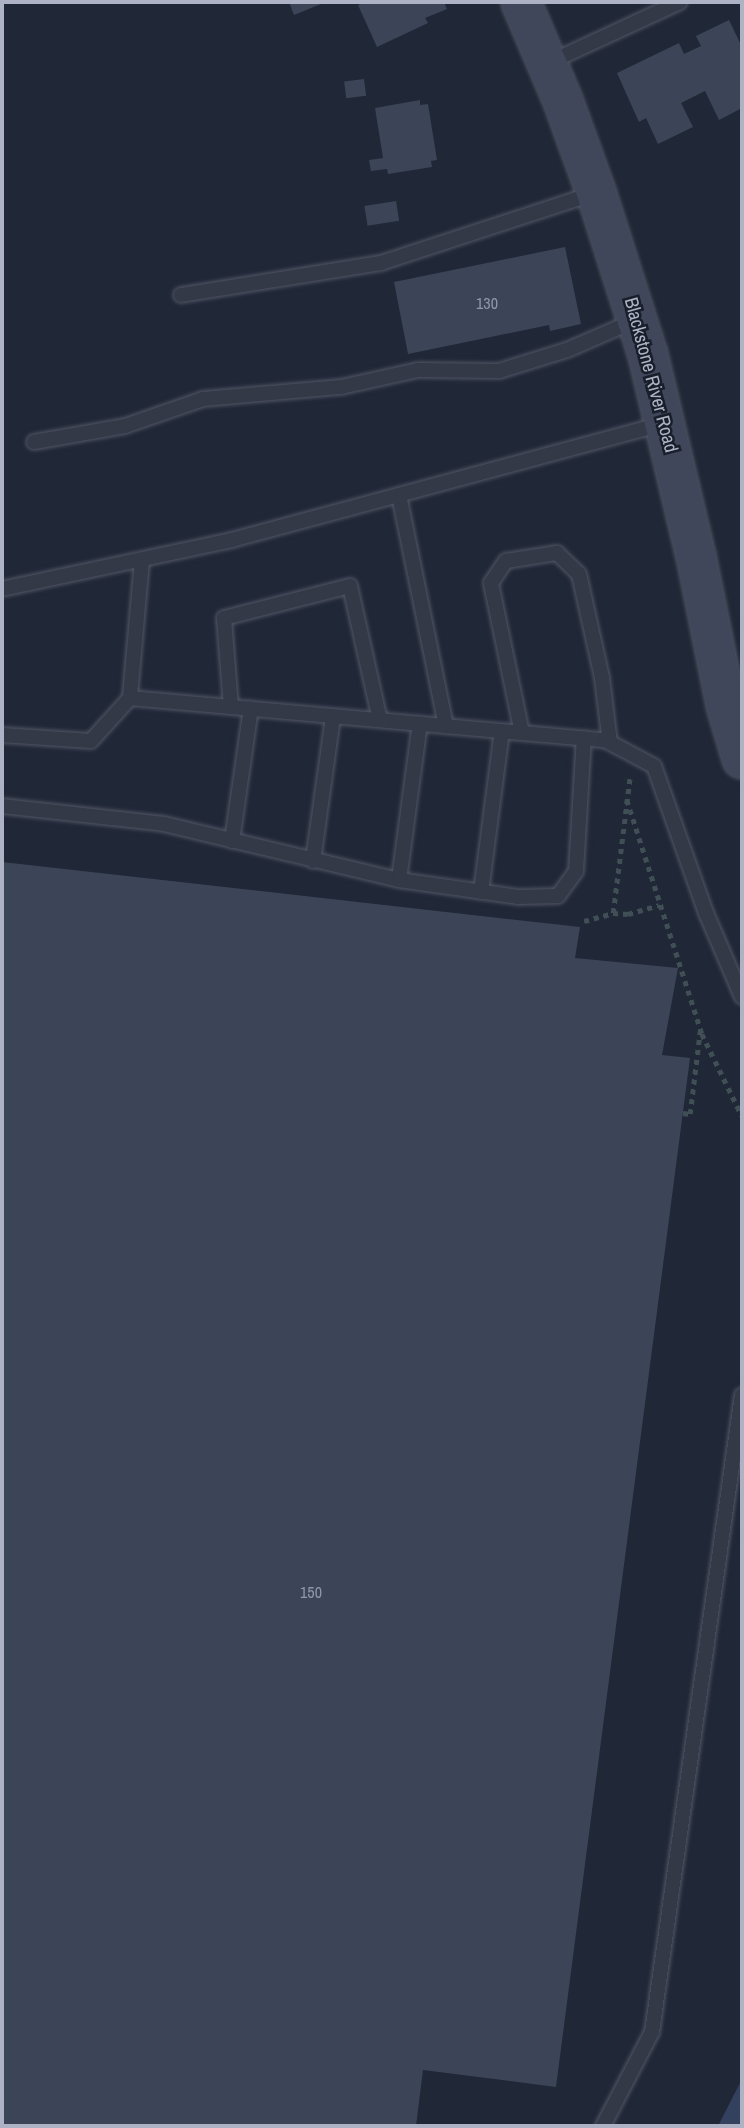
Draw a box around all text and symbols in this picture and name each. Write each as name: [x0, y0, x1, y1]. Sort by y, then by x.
house number: 130: [476, 293, 498, 313]
street label: Blackstone River Road: [619, 295, 683, 455]
house number: 150: [300, 1582, 322, 1602]

